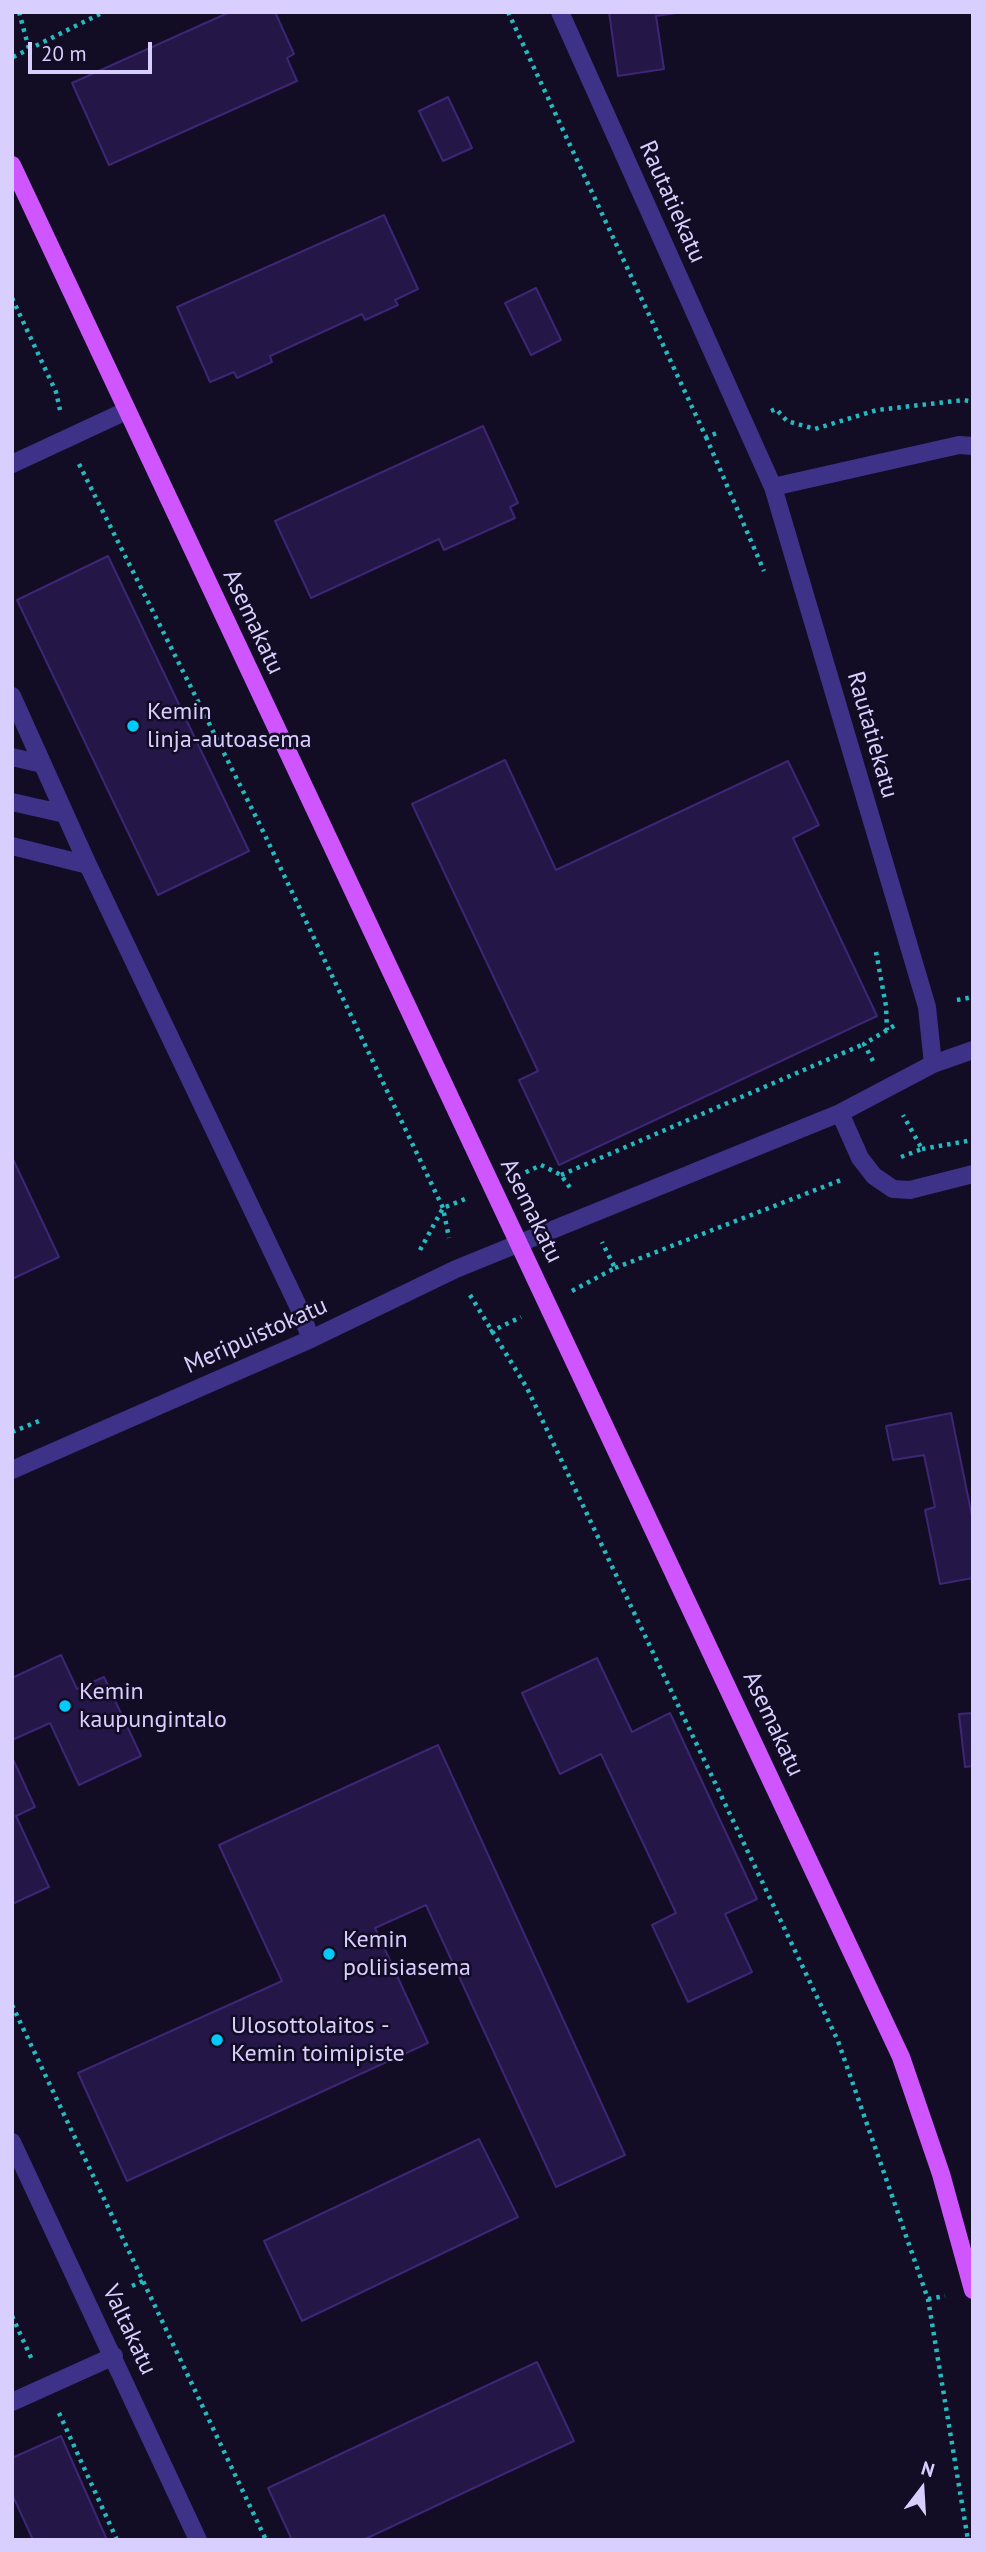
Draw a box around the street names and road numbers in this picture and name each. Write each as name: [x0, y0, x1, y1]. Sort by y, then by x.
street label: Rautatiekatu: [632, 137, 712, 267]
street label: Asemakatu: [216, 565, 290, 679]
street label: Rautatiekatu: [840, 668, 904, 802]
street label: Asemakatu: [493, 1154, 569, 1268]
street label: Meripuistokatu: [180, 1292, 332, 1380]
street label: Asemakatu: [736, 1667, 810, 1781]
street label: Valtakatu: [96, 2280, 162, 2380]

